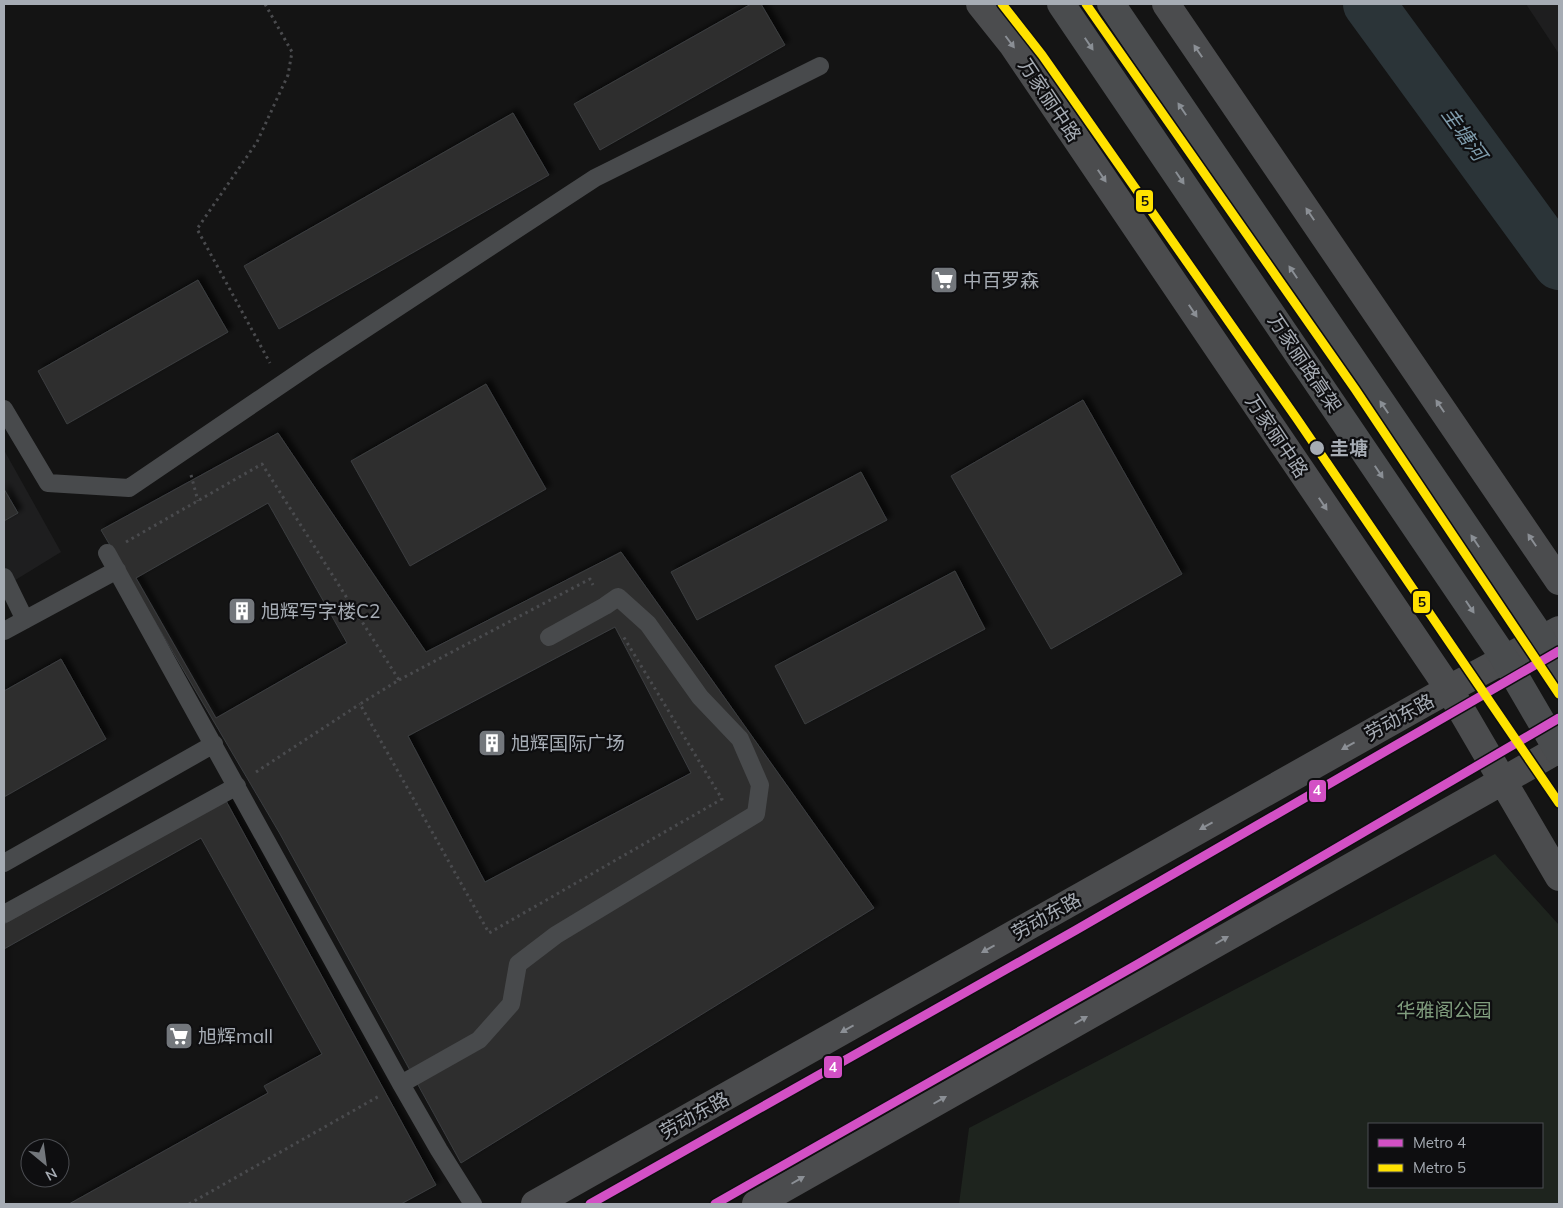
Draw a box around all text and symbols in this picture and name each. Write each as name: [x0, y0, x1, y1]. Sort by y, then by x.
one-way arrow: [1005, 35, 1016, 48]
one-way arrow: [1084, 37, 1094, 51]
one-way arrow: [1193, 44, 1203, 57]
street label: 万家丽中路: [1013, 54, 1087, 146]
one-way arrow: [1177, 102, 1187, 115]
water label: 圭塘河: [1437, 102, 1495, 169]
one-way arrow: [1097, 170, 1107, 183]
one-way arrow: [1175, 172, 1185, 185]
line badge: 5: [1135, 189, 1154, 213]
text: 5: [1141, 192, 1149, 210]
one-way arrow: [1305, 207, 1315, 221]
supermarket icon: 中百罗森: [929, 265, 959, 295]
one-way arrow: [1288, 266, 1298, 279]
place label: 中百罗森: [963, 268, 1039, 292]
one-way arrow: [1188, 304, 1198, 318]
street label: 万家丽路高架: [1263, 309, 1347, 417]
street label: 万家丽中路: [1240, 390, 1314, 482]
one-way arrow: [1436, 399, 1445, 413]
one-way arrow: [1379, 400, 1389, 414]
place label: 圭塘: [1330, 436, 1368, 460]
marker: 圭塘: [1308, 439, 1326, 457]
one-way arrow: [1374, 466, 1384, 479]
one-way arrow: [1318, 497, 1328, 510]
one-way arrow: [1470, 534, 1480, 548]
one-way arrow: [1527, 534, 1537, 547]
line badge: 5: [1412, 590, 1431, 614]
text: 5: [1418, 593, 1426, 611]
building icon: 旭辉写字楼C2: [227, 596, 257, 626]
place label: 旭辉写字楼C2: [261, 599, 380, 623]
one-way arrow: [1465, 600, 1475, 614]
street label: 劳动东路: [1360, 688, 1438, 746]
building icon: 旭辉国际广场: [477, 728, 507, 758]
place label: 旭辉国际广场: [511, 731, 625, 755]
one-way arrow: [1341, 742, 1354, 751]
line badge: 4: [1308, 779, 1327, 803]
text: 4: [1313, 781, 1322, 799]
one-way arrow: [1199, 822, 1213, 830]
street label: 劳动东路: [1007, 887, 1085, 945]
one-way arrow: [1216, 935, 1229, 944]
one-way arrow: [981, 945, 996, 953]
park label: 华雅阁公园: [1396, 998, 1492, 1022]
one-way arrow: [1074, 1016, 1088, 1024]
supermarket icon: 旭辉mall: [164, 1021, 194, 1051]
place label: 旭辉mall: [198, 1024, 273, 1048]
one-way arrow: [840, 1024, 853, 1033]
line badge: 4: [823, 1055, 843, 1079]
text: 4: [829, 1058, 838, 1076]
street label: 劳动东路: [655, 1086, 733, 1144]
one-way arrow: [932, 1096, 947, 1104]
legend: [1368, 1123, 1543, 1188]
text: Metro 4: [1413, 1133, 1466, 1152]
north arrow: [20, 1138, 70, 1188]
text: Metro 5: [1413, 1158, 1466, 1177]
text: N: [42, 1164, 60, 1185]
one-way arrow: [792, 1176, 805, 1185]

